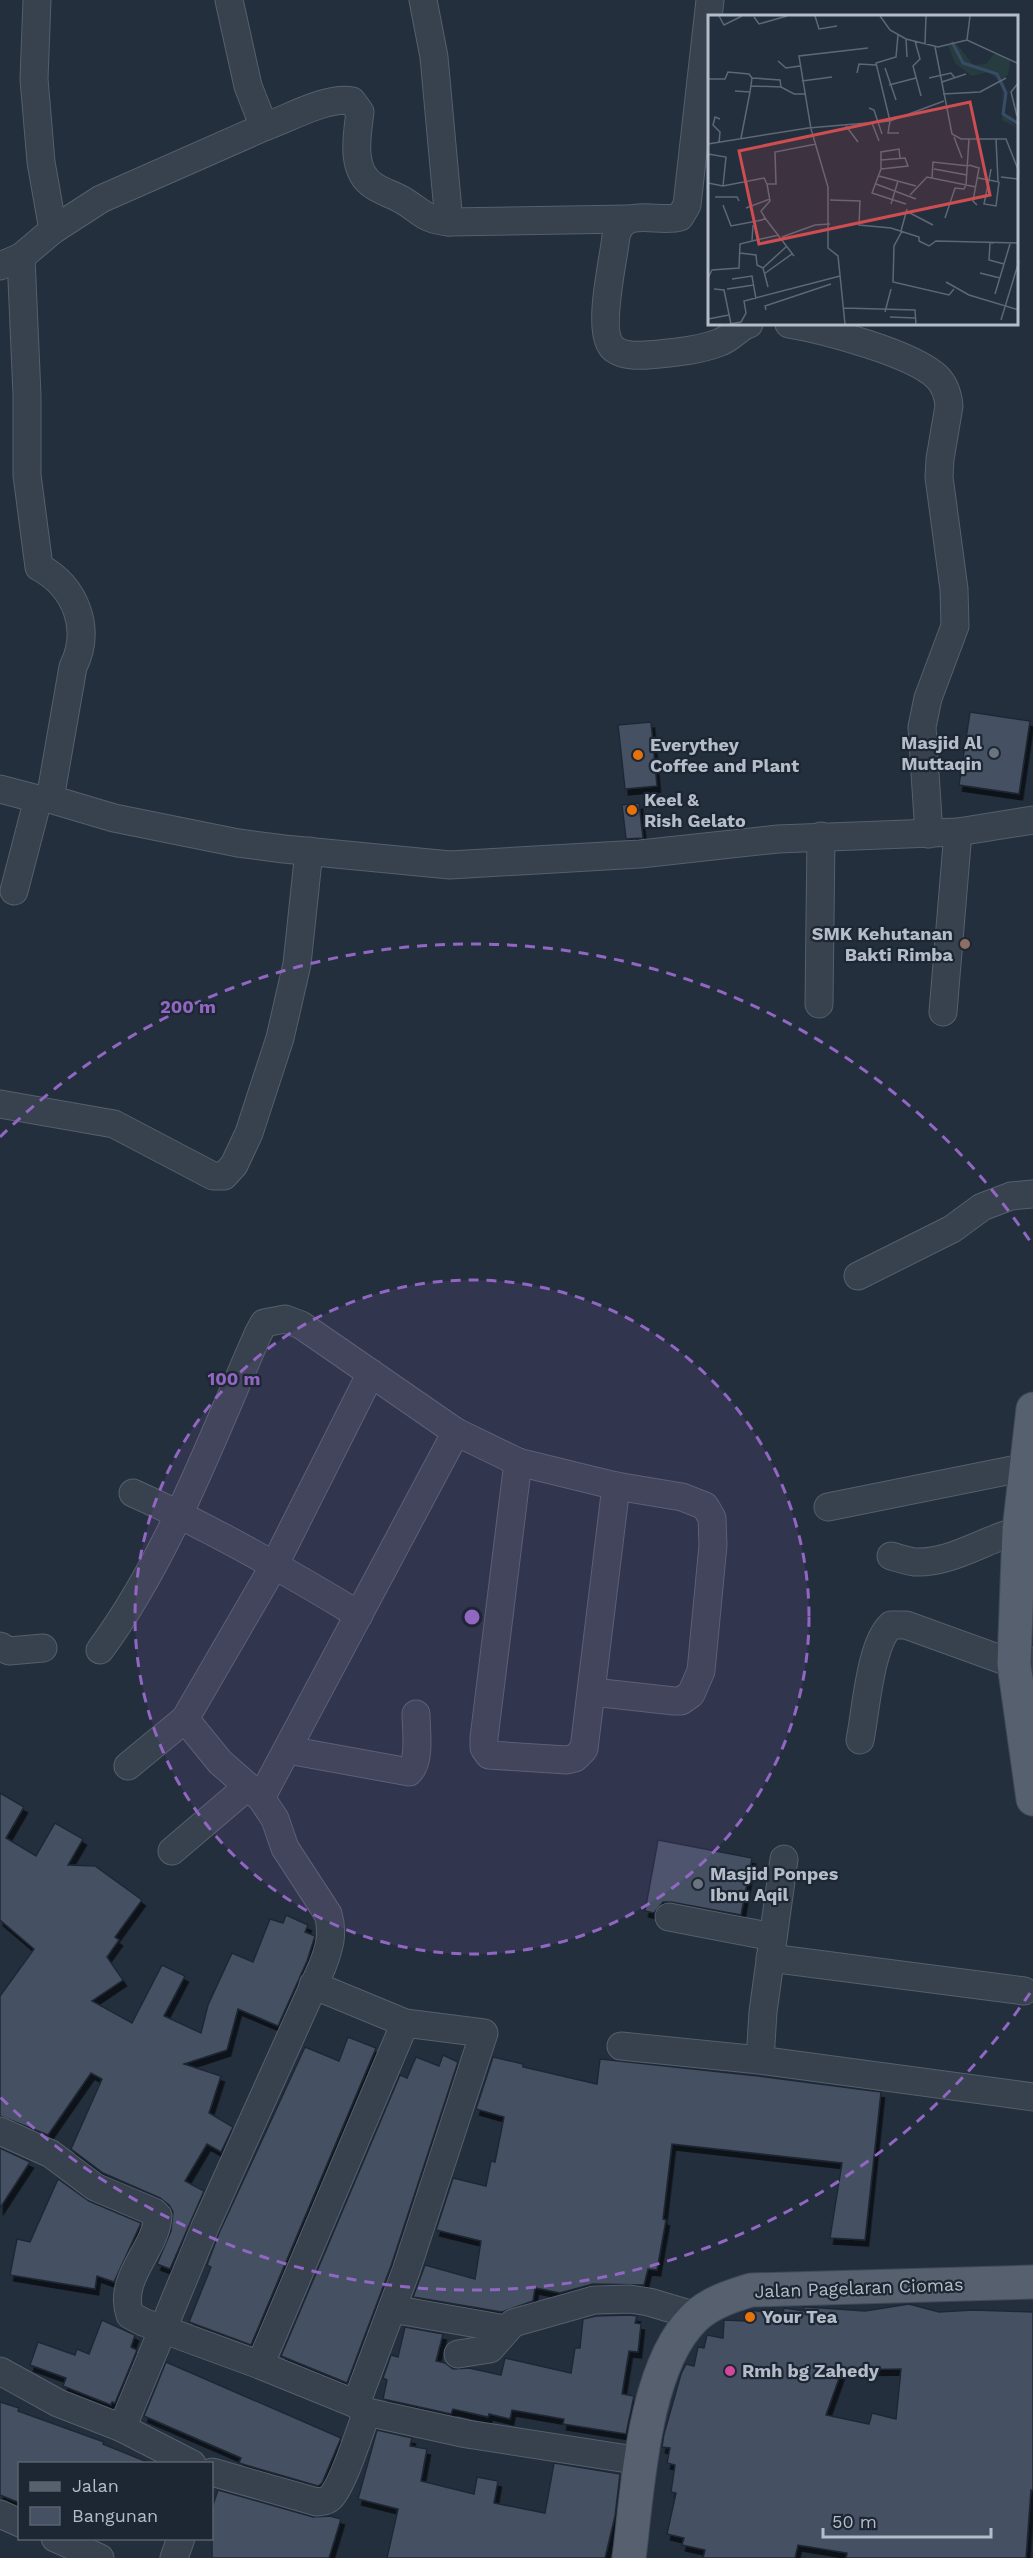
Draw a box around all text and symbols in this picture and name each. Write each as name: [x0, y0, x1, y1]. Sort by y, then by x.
inset map: [708, 15, 1018, 326]
place label: Masjid Al Muttaqin: [901, 732, 982, 774]
place label: Everythey Coffee and Plant: [650, 734, 799, 776]
marker: Masjid Al Muttaqin: [987, 746, 1001, 760]
marker: Everythey Coffee and Plant: [631, 748, 645, 762]
place label: Keel & Rish Gelato: [644, 789, 746, 831]
marker: Keel & Rish Gelato: [625, 803, 639, 817]
place label: SMK Kehutanan Bakti Rimba: [812, 923, 954, 965]
marker: SMK Kehutanan Bakti Rimba: [958, 937, 972, 951]
text: 200 m: [160, 996, 216, 1017]
text: 100 m: [207, 1368, 261, 1389]
centre of rings: [462, 1607, 482, 1627]
place label: Masjid Ponpes Ibnu Aqil: [710, 1863, 839, 1905]
marker: Masjid Ponpes Ibnu Aqil: [691, 1877, 705, 1891]
street label: Jalan Pagelaran Ciomas: [754, 2273, 964, 2302]
place label: Your Tea: [762, 2306, 838, 2327]
marker: Your Tea: [743, 2310, 757, 2324]
place label: Rmh bg Zahedy: [742, 2360, 880, 2381]
marker: Rmh bg Zahedy: [723, 2364, 737, 2378]
legend: [18, 2462, 213, 2540]
text: Jalan: [72, 2475, 119, 2496]
scale bar: [823, 2501, 991, 2539]
text: Bangunan: [72, 2505, 158, 2526]
text: 50 m: [832, 2511, 877, 2532]

